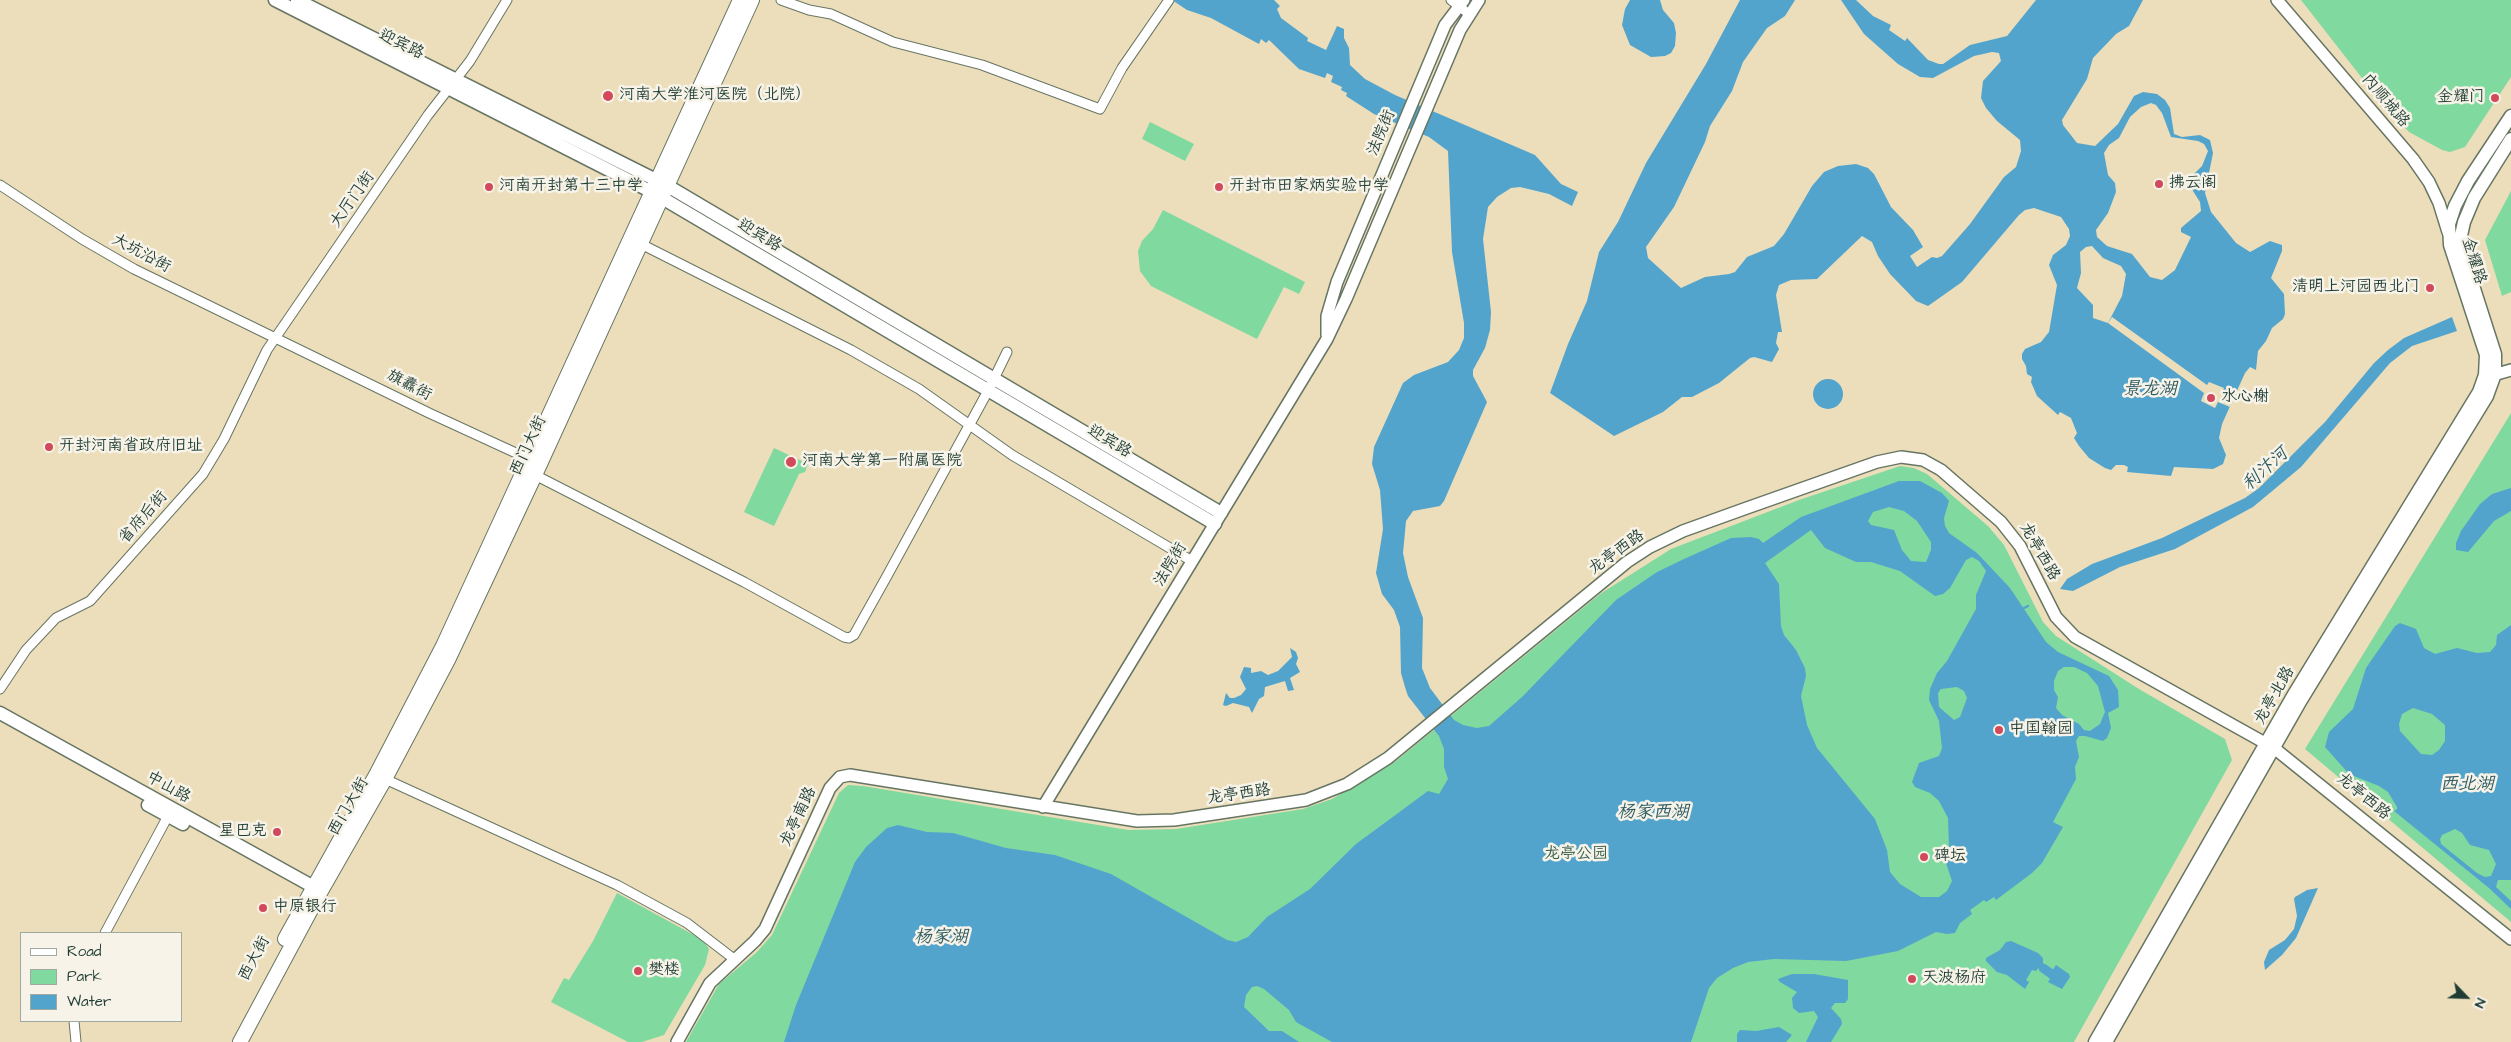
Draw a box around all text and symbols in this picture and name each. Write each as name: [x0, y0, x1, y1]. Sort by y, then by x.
street label: 迎宾路: [375, 26, 427, 64]
street label: 内顺城路: [2357, 70, 2413, 132]
place label: 河南大学淮河医院（北院）: [619, 86, 811, 106]
place label: 金耀门: [2437, 88, 2485, 108]
marker: 河南大学淮河医院（北院）: [601, 89, 615, 103]
marker: 金耀门: [2489, 92, 2501, 104]
street label: 法院街: [1364, 107, 1400, 159]
street label: 大厅门街: [327, 168, 379, 232]
place label: 拂云阁: [2169, 174, 2217, 194]
place label: 河南开封第十三中学: [499, 177, 643, 197]
place label: 开封市田家炳实验中学: [1229, 177, 1389, 197]
marker: 拂云阁: [2153, 178, 2165, 190]
marker: 河南开封第十三中学: [483, 181, 495, 193]
marker: 开封市田家炳实验中学: [1213, 181, 1225, 193]
street label: 迎宾路: [733, 215, 785, 257]
street label: 大坑沿街: [108, 231, 174, 277]
street label: 金耀路: [2457, 235, 2489, 287]
place label: 清明上河园西北门: [2292, 278, 2420, 298]
marker: 清明上河园西北门: [2424, 282, 2436, 294]
street label: 旗纛街: [383, 367, 435, 405]
water label: 景龙湖: [2123, 379, 2177, 401]
place label: 水心榭: [2221, 388, 2269, 408]
marker: 水心榭: [2205, 392, 2217, 404]
street label: 西门大街: [507, 413, 551, 479]
street label: 迎宾路: [1083, 421, 1135, 463]
place label: 开封河南省政府旧址: [59, 437, 203, 457]
marker: 开封河南省政府旧址: [43, 441, 55, 453]
water label: 利汴河: [2239, 444, 2293, 496]
place label: 河南大学第一附属医院: [802, 452, 962, 472]
marker: 河南大学第一附属医院: [784, 455, 798, 469]
street label: 省府后街: [116, 488, 172, 548]
street label: 龙亭西路: [2015, 519, 2063, 585]
street label: 龙亭西路: [1585, 526, 1649, 580]
street label: 法院街: [1150, 539, 1192, 591]
street label: 龙亭北路: [2251, 663, 2299, 729]
place label: 中国翰园: [2009, 720, 2073, 740]
marker: 中国翰园: [1993, 724, 2005, 736]
street label: 中山路: [142, 768, 194, 808]
street label: 龙亭西路: [2332, 769, 2394, 825]
street label: 西门大街: [325, 774, 373, 840]
water label: 西北湖: [2440, 774, 2494, 796]
street label: 龙亭西路: [1206, 781, 1272, 809]
street label: 龙亭南路: [777, 784, 821, 850]
water label: 杨家西湖: [1617, 802, 1689, 824]
place label: 星巴克: [219, 822, 267, 842]
marker: 星巴克: [271, 826, 283, 838]
park label: 龙亭公园: [1544, 845, 1608, 865]
place label: 碑坛: [1934, 847, 1966, 867]
marker: 碑坛: [1918, 851, 1930, 863]
place label: 中原银行: [273, 898, 337, 918]
marker: 中原银行: [257, 902, 269, 914]
water label: 杨家湖: [914, 927, 968, 949]
legend: [20, 932, 182, 1022]
street label: 西大街: [235, 933, 275, 985]
text: Road: [67, 941, 101, 962]
place label: 樊楼: [648, 961, 680, 981]
marker: 樊楼: [632, 965, 644, 977]
text: Park: [67, 966, 102, 987]
place label: 天波杨府: [1922, 969, 1986, 989]
north arrow: [2441, 972, 2491, 1022]
marker: 天波杨府: [1906, 973, 1918, 985]
text: Water: [67, 991, 111, 1012]
text: N: [2469, 995, 2491, 1011]

